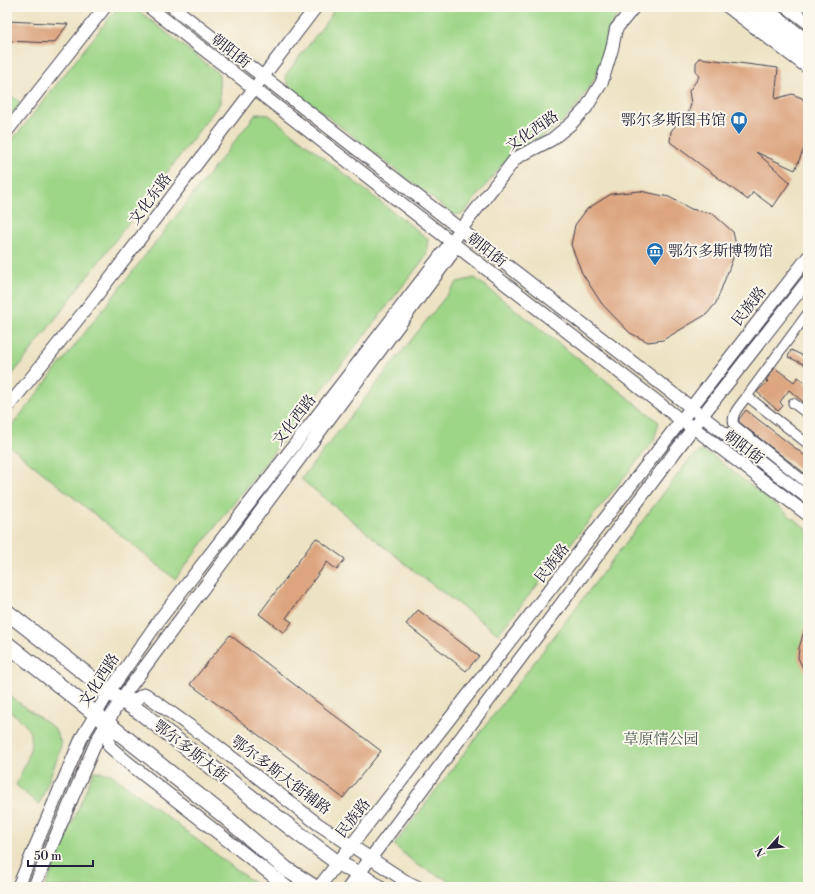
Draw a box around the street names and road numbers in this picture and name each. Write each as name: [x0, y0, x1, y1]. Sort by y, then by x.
street label: 朝阳街: [207, 30, 254, 73]
street label: 文化西路: [502, 107, 562, 156]
street label: 文化东路: [125, 170, 176, 229]
street label: 朝阳街: [463, 229, 510, 272]
street label: 民族路: [728, 283, 771, 330]
street label: 文化西路: [268, 391, 320, 450]
street label: 朝阳街: [720, 426, 767, 469]
street label: 民族路: [531, 540, 574, 587]
street label: 文化西路: [75, 650, 124, 711]
street label: 鄂尔多斯大街: [149, 716, 232, 787]
street label: 鄂尔多斯大街辅路: [227, 732, 334, 819]
street label: 民族路: [332, 795, 375, 842]

